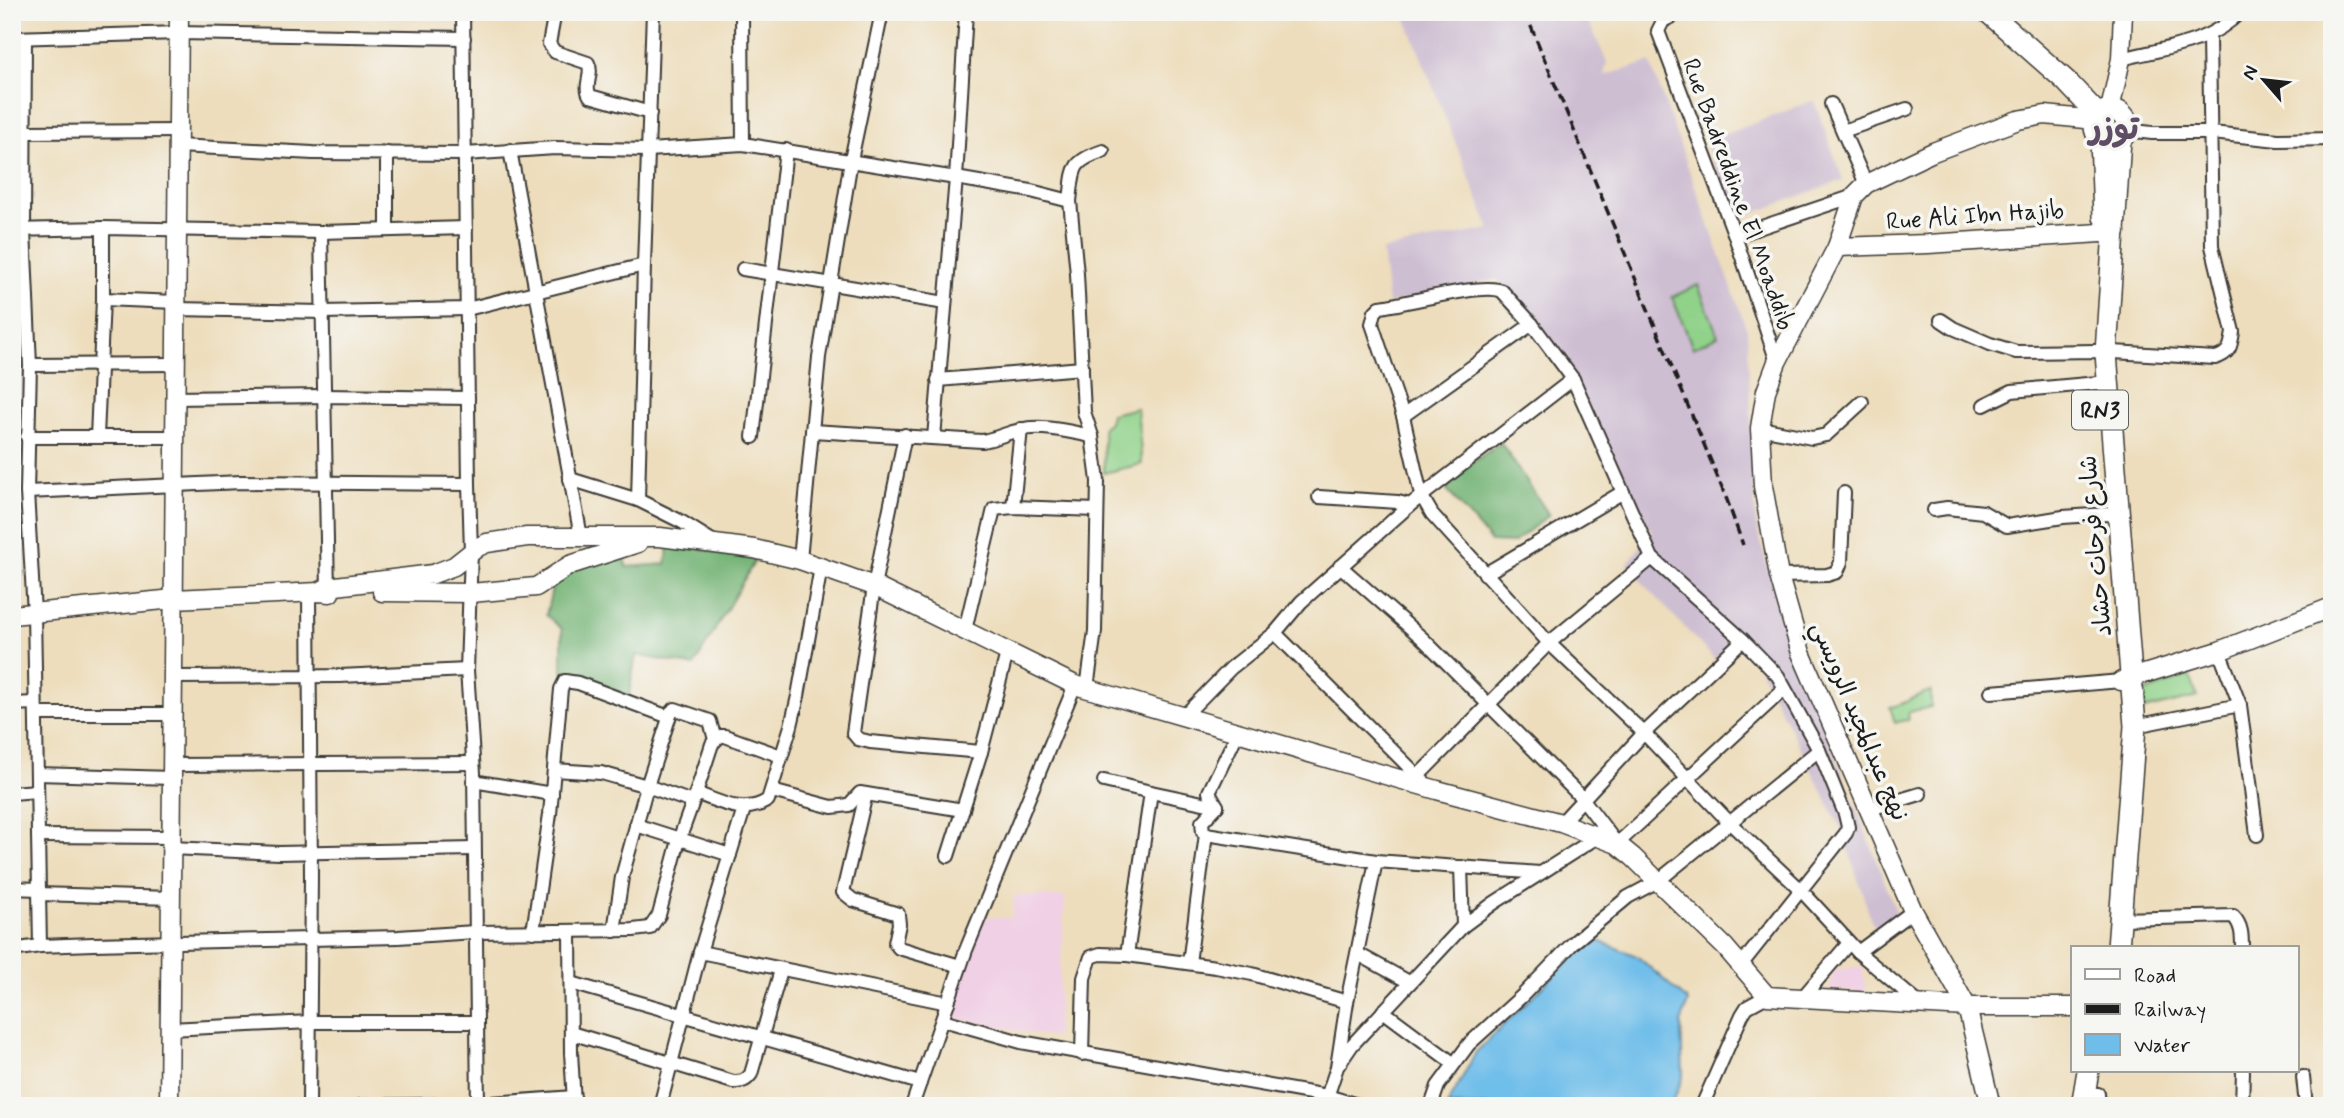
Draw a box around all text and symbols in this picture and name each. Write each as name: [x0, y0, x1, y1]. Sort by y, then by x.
north arrow: [2228, 46, 2298, 116]
street label: Rue Badreddine El Moaddib: [1674, 55, 1801, 334]
text: N: [2236, 61, 2264, 84]
district label: توزر: [2086, 109, 2141, 151]
street label: Rue Ali Ibn Hajib: [1885, 195, 2065, 238]
road number: RN3: [2072, 390, 2128, 430]
street label: شارع فرحات حشاد: [2073, 454, 2120, 638]
street label: نهج عبدالمجيد الرويسي: [1799, 617, 1915, 827]
legend: [2071, 946, 2298, 1072]
text: Road: [2134, 962, 2176, 990]
text: Railway: [2134, 996, 2206, 1024]
text: Water: [2134, 1032, 2190, 1060]

